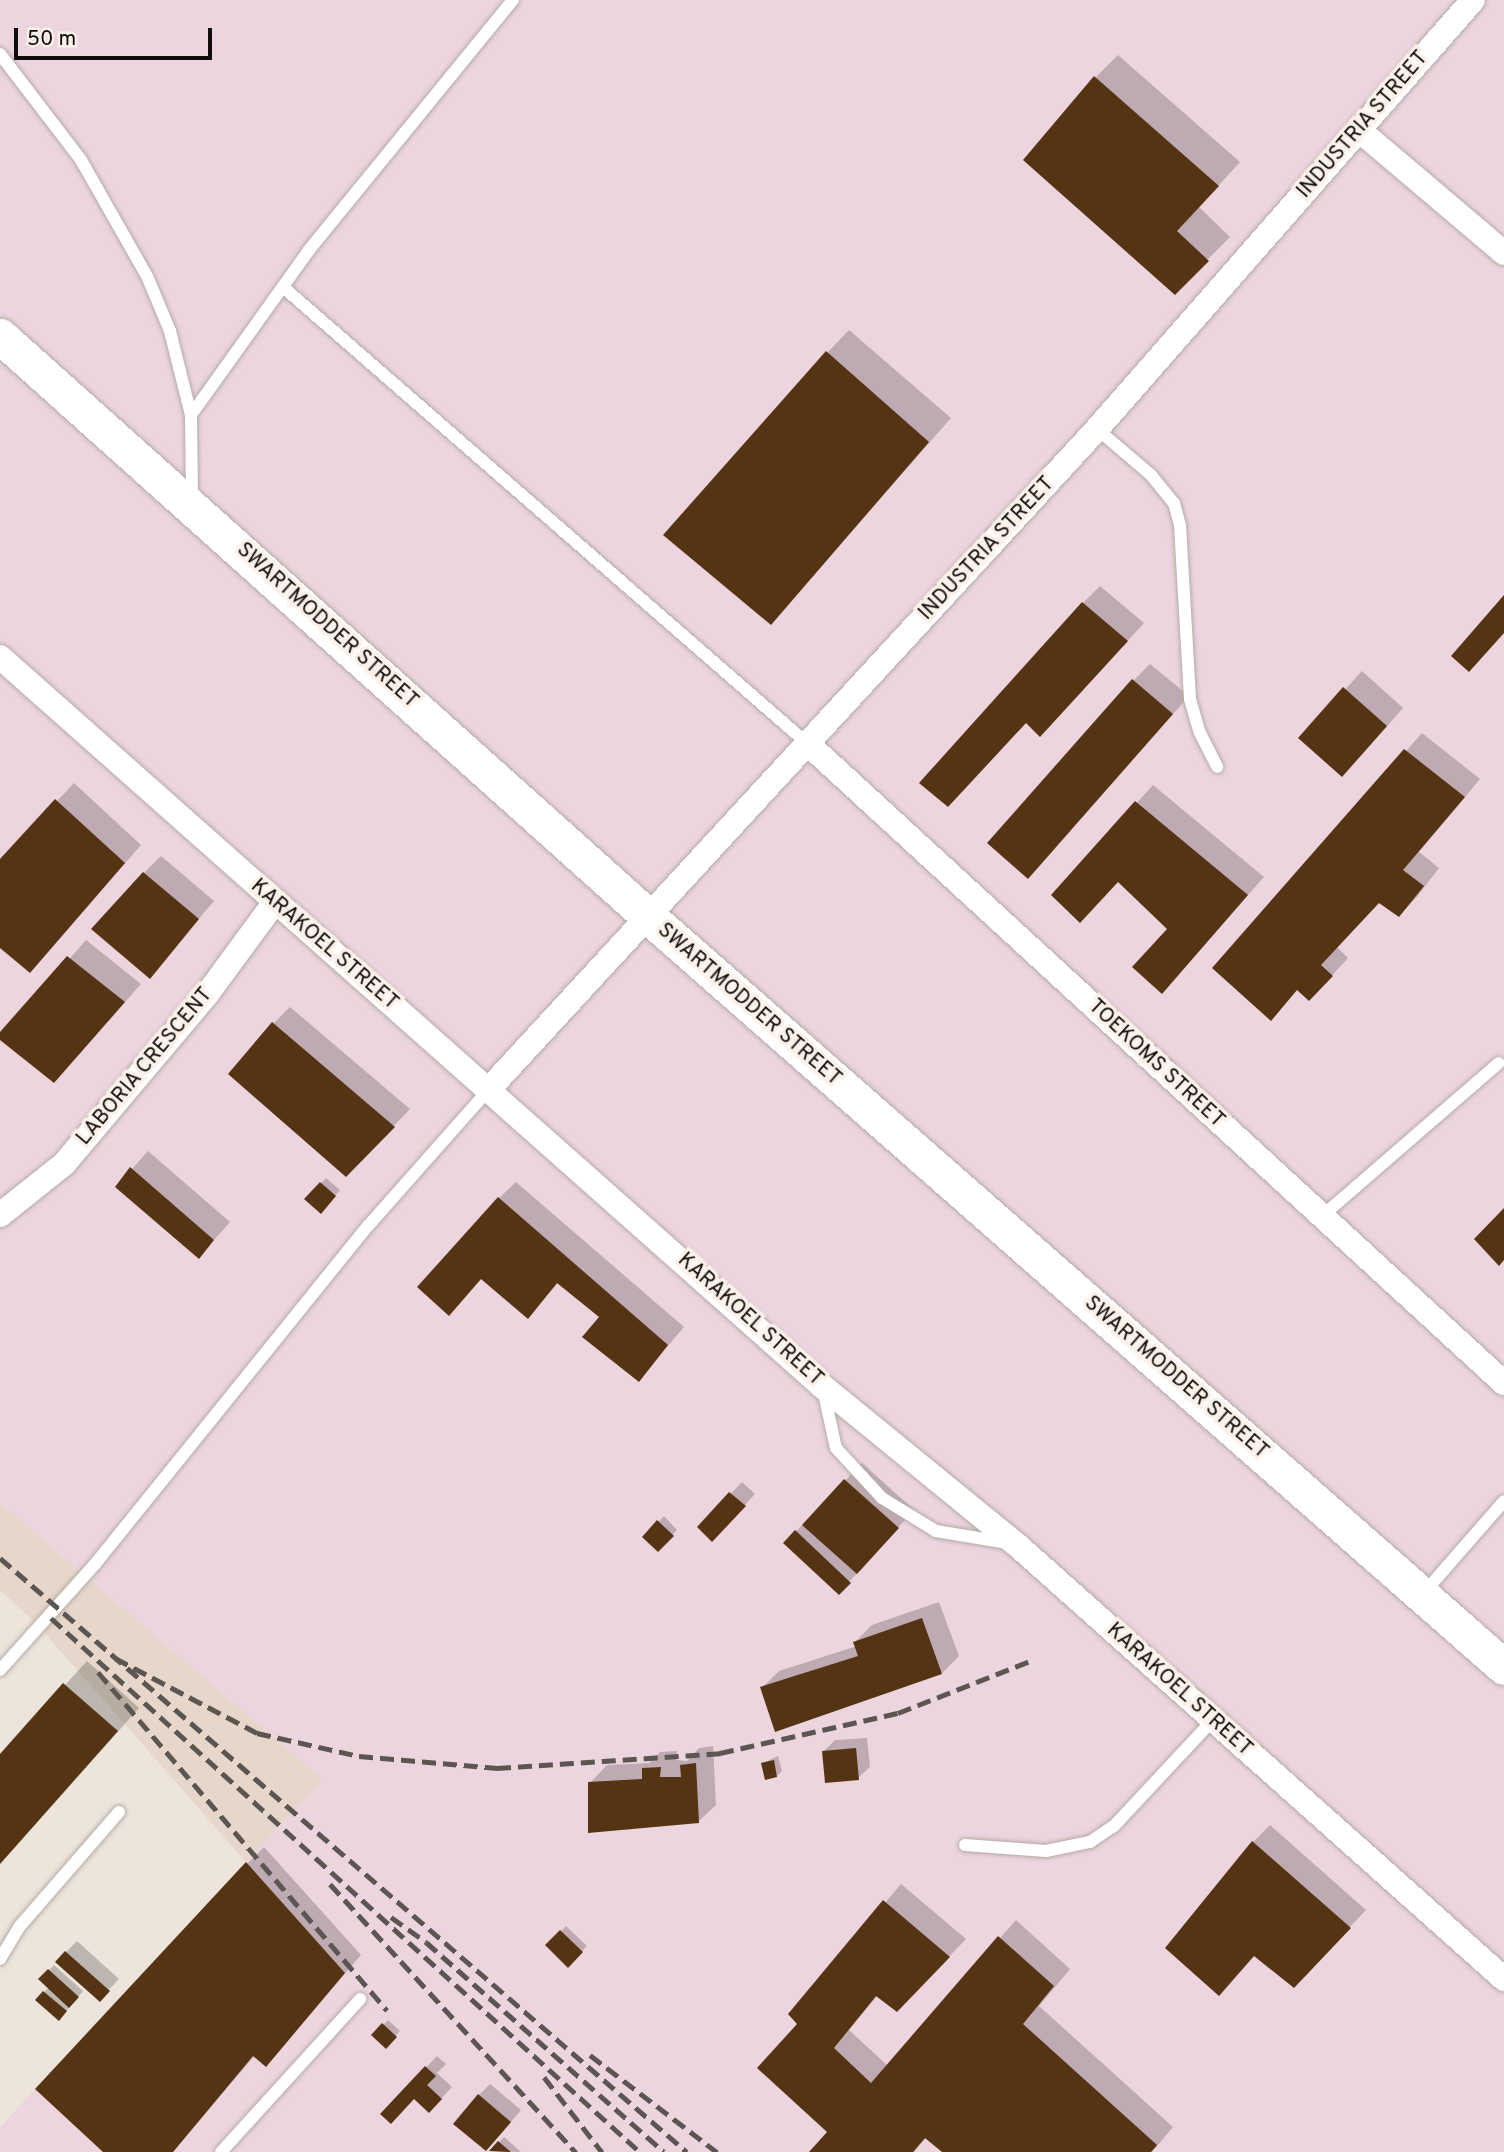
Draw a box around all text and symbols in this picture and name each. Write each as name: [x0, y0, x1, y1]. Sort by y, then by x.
scale bar: [18, 14, 215, 58]
text: 50 m: [27, 26, 76, 53]
street label: INDUSTRIA STREET: [1292, 46, 1434, 204]
street label: INDUSTRIA STREET: [914, 472, 1060, 626]
street label: SWARTMODDER STREET: [231, 538, 423, 714]
street label: KARAKOEL STREET: [245, 874, 403, 1016]
street label: SWARTMODDER STREET: [652, 918, 846, 1092]
street label: LABORIA CRESCENT: [71, 983, 219, 1151]
street label: TOEKOMS STREET: [1083, 994, 1229, 1134]
street label: KARAKOEL STREET: [672, 1248, 828, 1392]
street label: SWARTMODDER STREET: [1079, 1291, 1273, 1465]
street label: KARAKOEL STREET: [1101, 1618, 1257, 1762]

